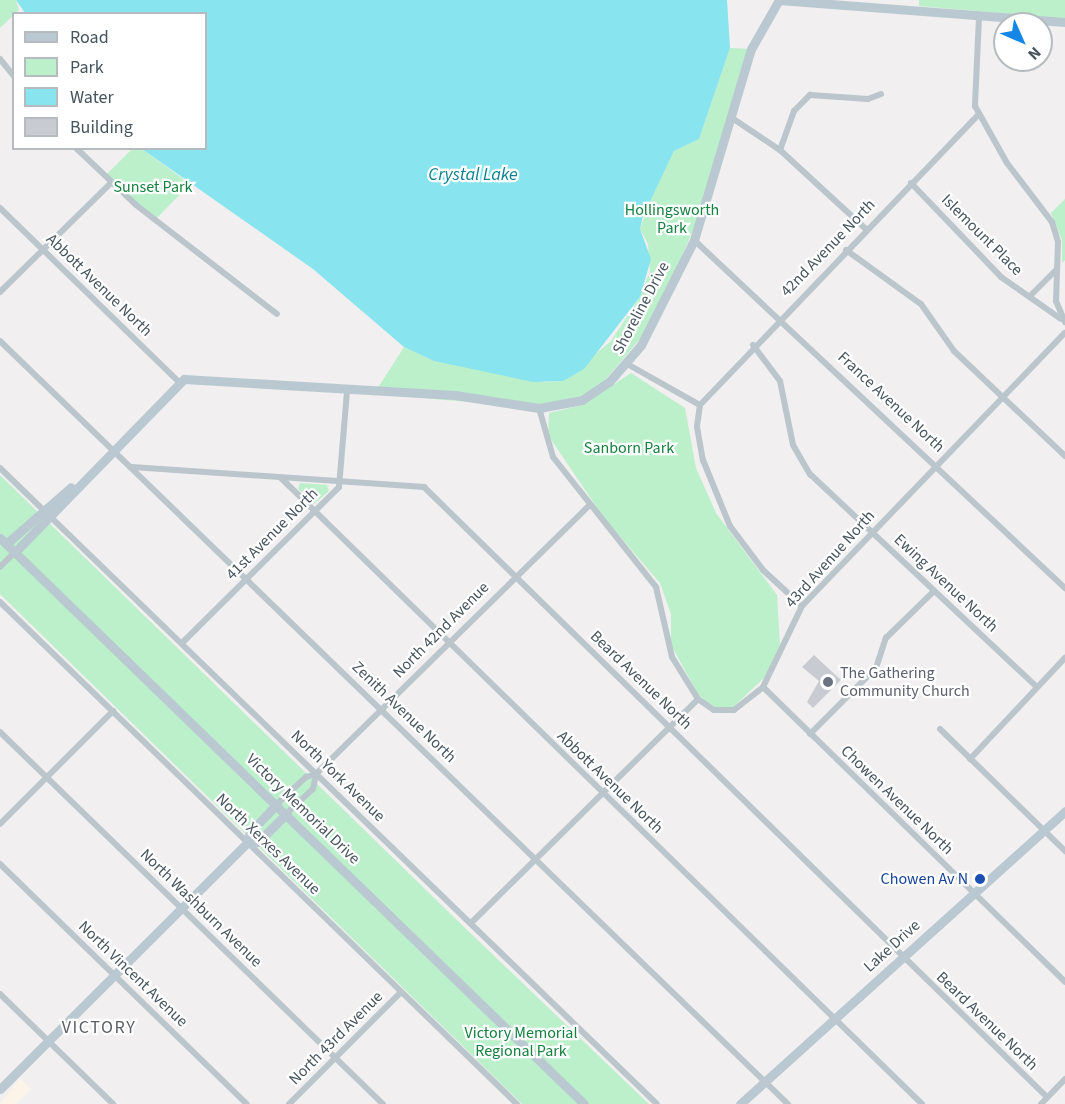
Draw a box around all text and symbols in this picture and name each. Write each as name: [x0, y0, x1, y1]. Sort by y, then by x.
legend: [12, 12, 207, 150]
north arrow: [993, 12, 1053, 72]
text: Road: [70, 25, 109, 50]
text: N: [1023, 42, 1046, 65]
text: Park: [70, 55, 104, 80]
text: Water: [70, 85, 114, 110]
text: Building: [70, 115, 133, 140]
water label: Crystal Lake: [428, 164, 518, 186]
park label: Sunset Park: [114, 177, 192, 197]
street label: Islemount Place: [937, 190, 1027, 280]
street label: 42nd Avenue North: [777, 195, 879, 301]
park label: Hollingsworth Park: [625, 200, 719, 238]
street label: Abbott Avenue North: [42, 230, 156, 340]
street label: Shoreline Drive: [609, 259, 673, 357]
street label: France Avenue North: [834, 348, 948, 456]
park label: Sanborn Park: [584, 438, 674, 458]
street label: 41st Avenue North: [222, 484, 322, 584]
street label: 43rd Avenue North: [781, 506, 879, 612]
street label: Ewing Avenue North: [890, 530, 1002, 636]
street label: North 42nd Avenue: [389, 578, 493, 682]
street label: Beard Avenue North: [586, 627, 696, 733]
street label: Zenith Avenue North: [348, 657, 460, 767]
place label: The Gathering Community Church: [840, 663, 970, 701]
marker: The Gathering Community Church: [821, 675, 835, 689]
street label: North York Avenue: [287, 726, 389, 826]
street label: Abbott Avenue North: [553, 727, 667, 837]
street label: Chowen Avenue North: [837, 741, 957, 859]
street label: Victory Memorial Drive: [242, 750, 364, 868]
street label: North Xerxes Avenue: [212, 789, 324, 899]
street label: North Washburn Avenue: [136, 845, 266, 971]
place label: Chowen Av N: [881, 869, 968, 889]
marker: Chowen Av N: [973, 872, 987, 886]
street label: Lake Drive: [860, 916, 924, 976]
street label: North Vincent Avenue: [74, 917, 192, 1031]
street label: Beard Avenue North: [932, 968, 1042, 1074]
street label: North 43rd Avenue: [285, 987, 387, 1089]
district label: VICTORY: [62, 1017, 136, 1039]
park label: Victory Memorial Regional Park: [465, 1023, 577, 1061]

